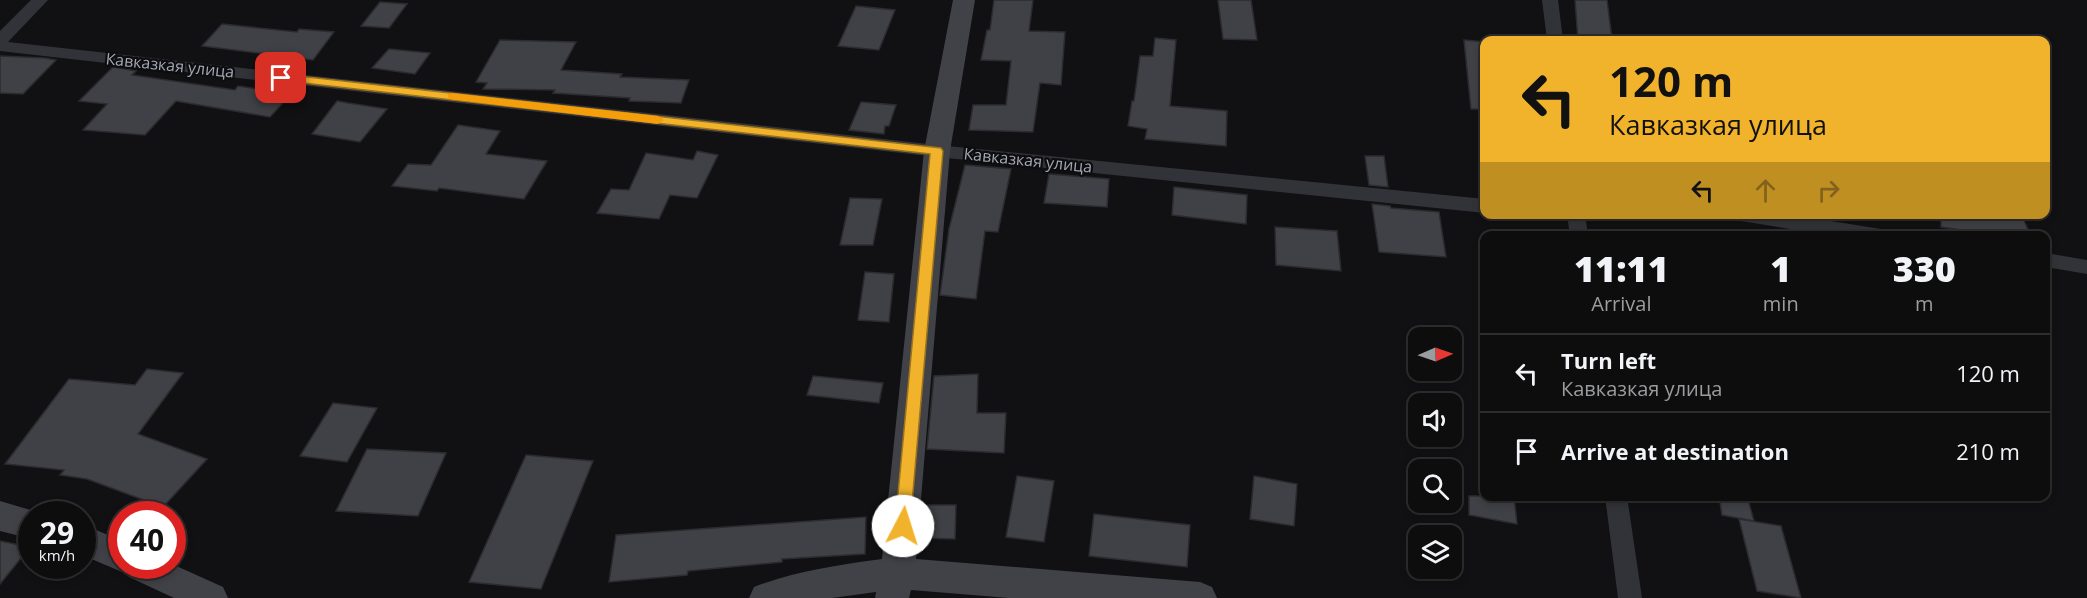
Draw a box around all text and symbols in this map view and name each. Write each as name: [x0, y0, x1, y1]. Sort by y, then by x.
street label: Кавказкая улица: [105, 47, 235, 83]
pin: [255, 52, 306, 103]
text: 120 m: [1609, 52, 1733, 109]
icon: left: [1510, 60, 1588, 138]
icon: arrive: [264, 61, 297, 94]
text: Кавказкая улица: [1609, 106, 1827, 143]
street label: Кавказкая улица: [963, 142, 1093, 178]
icon: left: [1686, 174, 1719, 207]
icon: ahead: [1749, 174, 1782, 207]
icon: right: [1812, 174, 1845, 207]
text: 11:11: [1574, 244, 1669, 293]
text: 1: [1770, 244, 1791, 293]
text: 330: [1893, 244, 1956, 293]
text: Arrival: [1591, 290, 1652, 317]
text: min: [1763, 290, 1799, 317]
text: m: [1915, 290, 1934, 317]
north arrow: [1408, 327, 1462, 381]
map controls: [1408, 327, 1462, 579]
text: Turn left: [1561, 345, 1656, 375]
icon: left: [1510, 357, 1543, 390]
text: 120 m: [1956, 358, 2020, 388]
text: Кавказкая улица: [1561, 375, 1722, 402]
button: sound: [1408, 393, 1462, 447]
icon: arrive: [1510, 435, 1543, 468]
text: Arrive at destination: [1561, 436, 1789, 466]
text: 210 m: [1956, 436, 2020, 466]
button: search: [1408, 459, 1462, 513]
position arrow: [871, 494, 935, 558]
speed limit sign: 40: [108, 501, 186, 579]
text: 29: [40, 512, 74, 553]
button: layers: [1408, 525, 1462, 579]
text: km/h: [39, 545, 75, 565]

